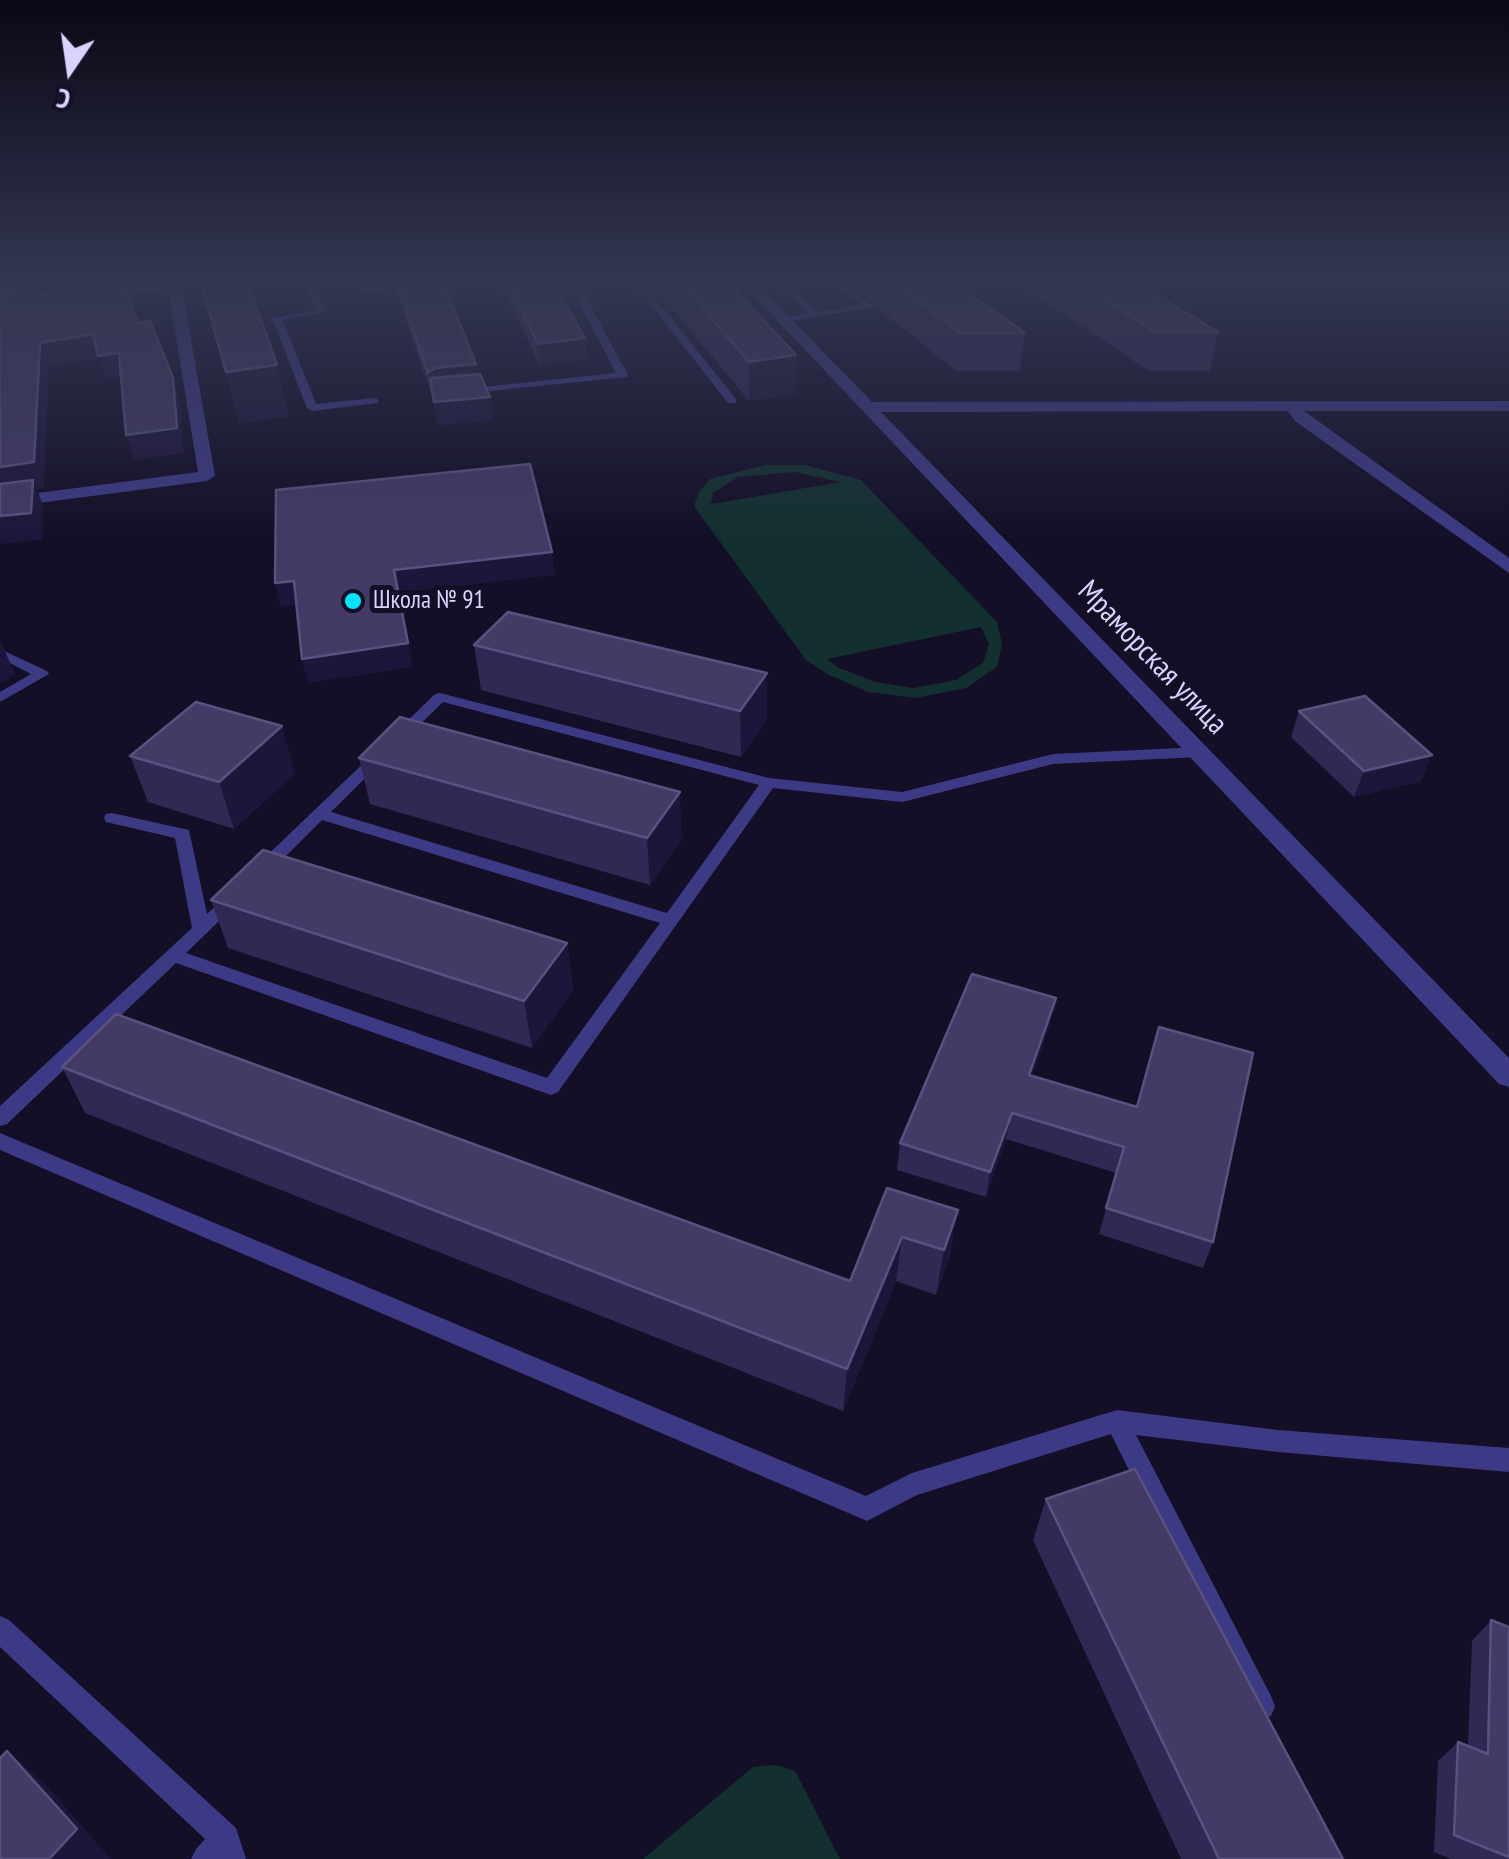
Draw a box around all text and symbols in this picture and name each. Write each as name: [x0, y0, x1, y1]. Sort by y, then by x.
north arrow: [20, 20, 120, 120]
text: С: [53, 80, 74, 119]
street label: Мраморская улица: [1070, 574, 1234, 742]
place label: Школа № 91: [373, 586, 485, 616]
marker: Школа № 91: [342, 590, 364, 612]

